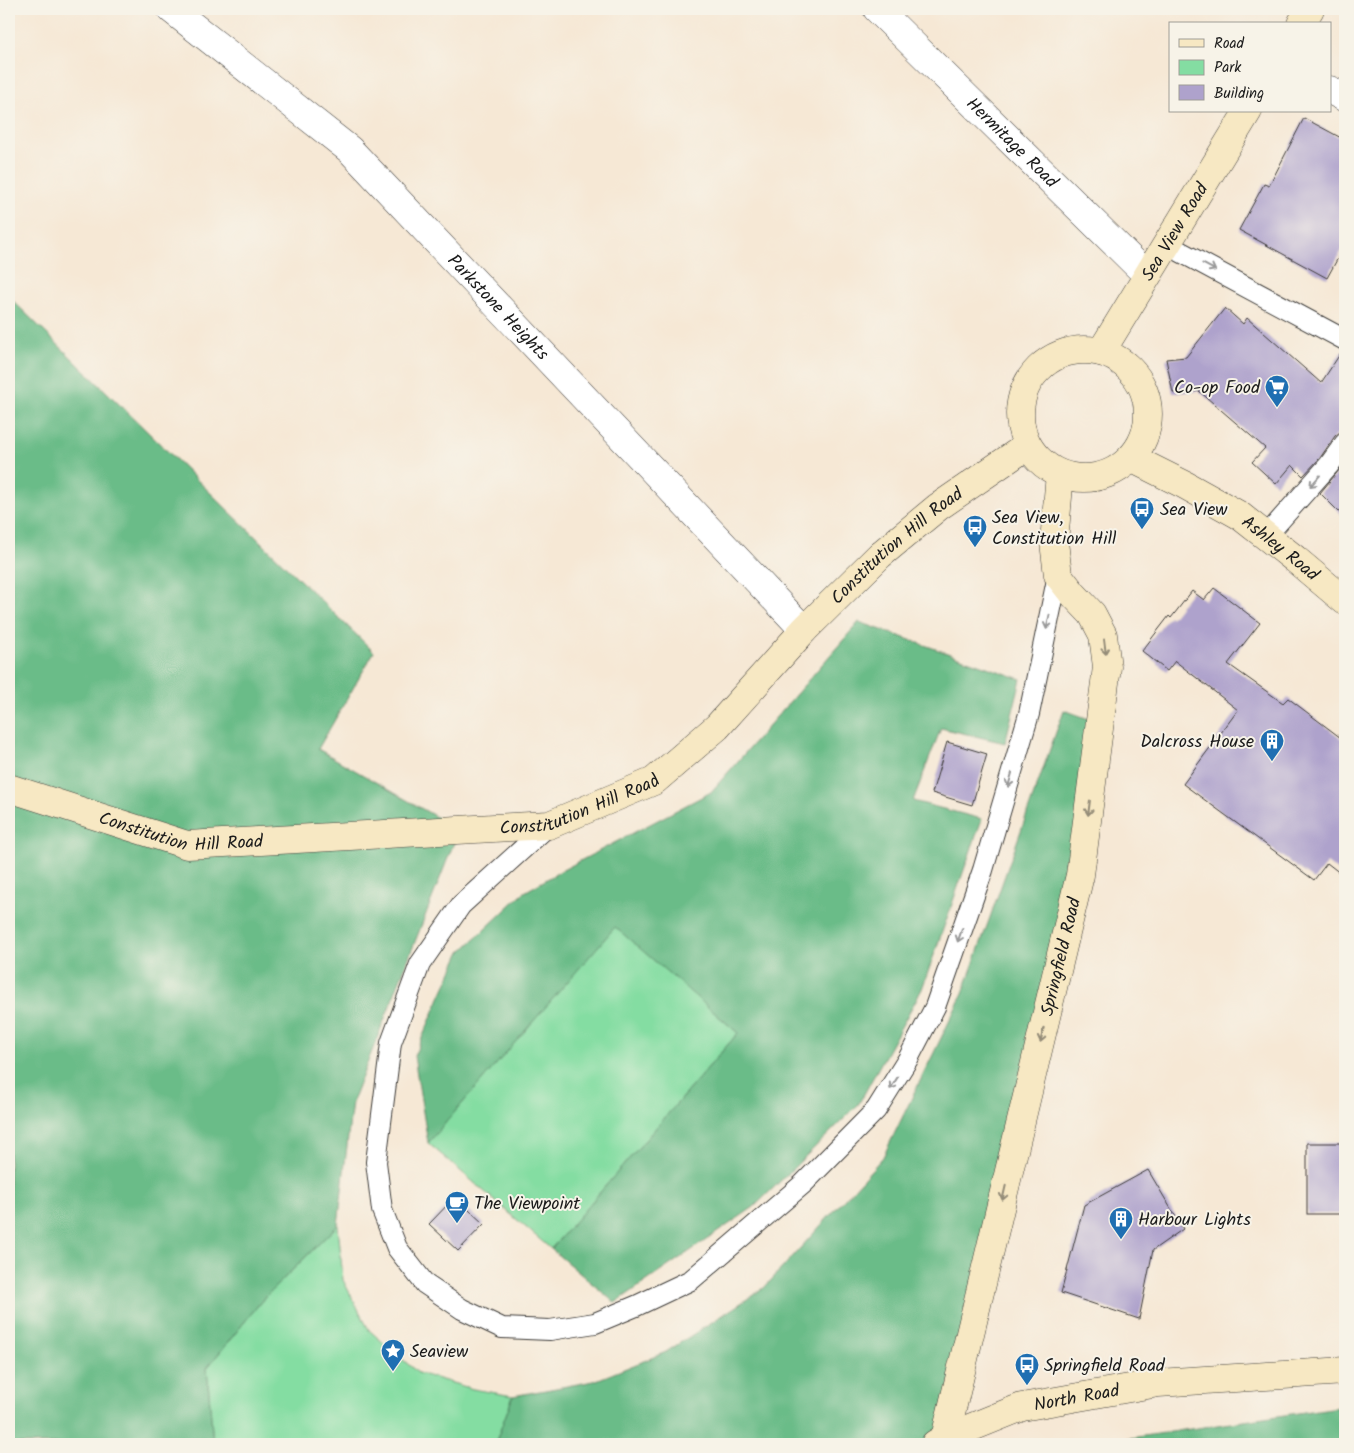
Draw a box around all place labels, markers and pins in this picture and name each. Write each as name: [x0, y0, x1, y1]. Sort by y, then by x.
place label: Co-op Food: [1174, 374, 1261, 403]
supermarket icon: Co-op Food: [1264, 374, 1290, 408]
bus stop icon: Sea View: [1129, 496, 1155, 530]
place label: Sea View: [1160, 496, 1228, 525]
place label: Sea View, Constitution Hill: [992, 504, 1117, 554]
bus stop icon: Sea View, Constitution Hill: [962, 514, 988, 548]
place label: Dalcross House: [1140, 728, 1254, 757]
building icon: Dalcross House: [1259, 728, 1285, 762]
cafe icon: The Viewpoint: [444, 1190, 470, 1224]
place label: The Viewpoint: [474, 1190, 581, 1219]
building icon: Harbour Lights: [1108, 1206, 1134, 1240]
place label: Harbour Lights: [1138, 1206, 1251, 1235]
place icon: Seaview: [380, 1338, 406, 1372]
place label: Seaview: [410, 1338, 469, 1367]
bus stop icon: Springfield Road: [1014, 1352, 1040, 1386]
place label: Springfield Road: [1044, 1352, 1166, 1381]

